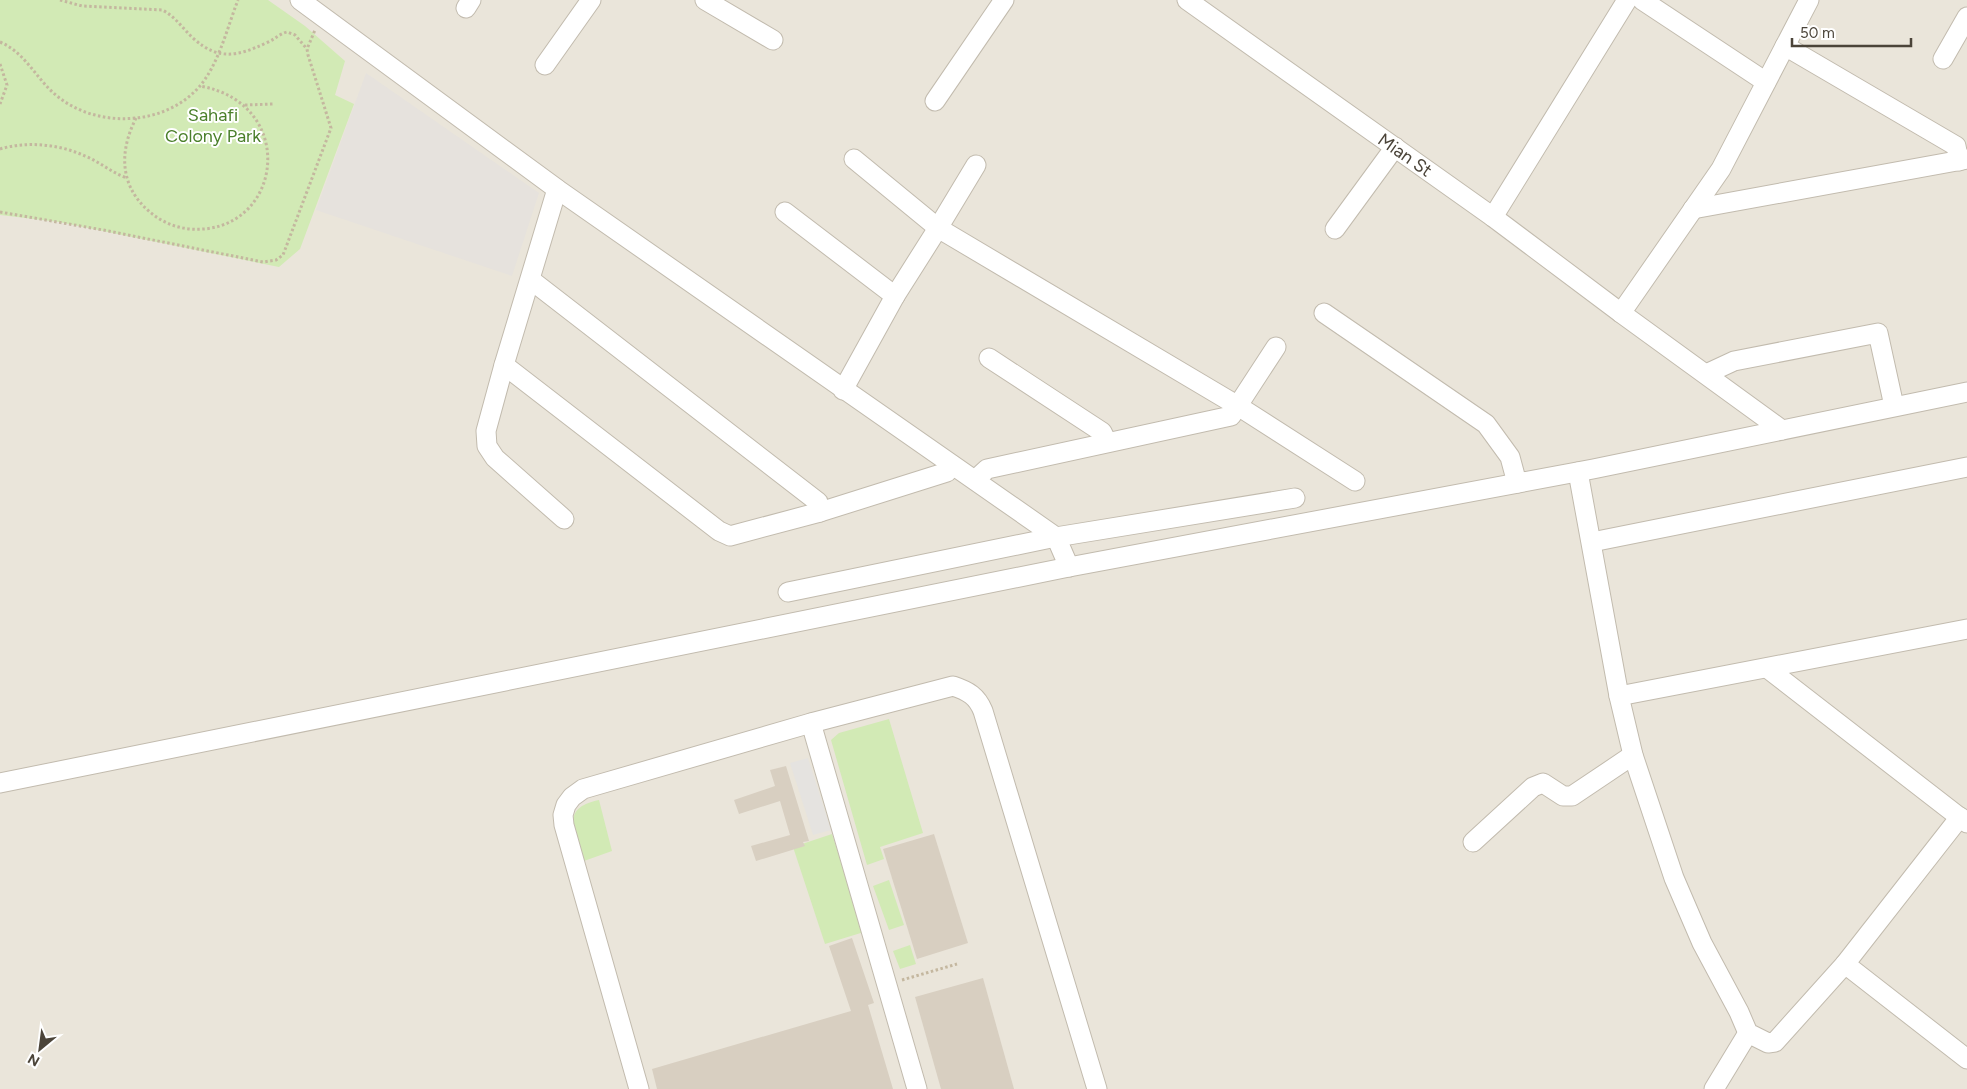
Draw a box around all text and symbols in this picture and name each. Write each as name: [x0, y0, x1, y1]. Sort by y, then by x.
scale bar: [1792, 15, 1911, 47]
text: 50 m: [1800, 24, 1835, 42]
park label: Sahafi Colony Park: [165, 104, 261, 147]
street label: Mian St: [1374, 129, 1436, 182]
north arrow: [15, 1024, 65, 1074]
text: N: [25, 1050, 43, 1070]

